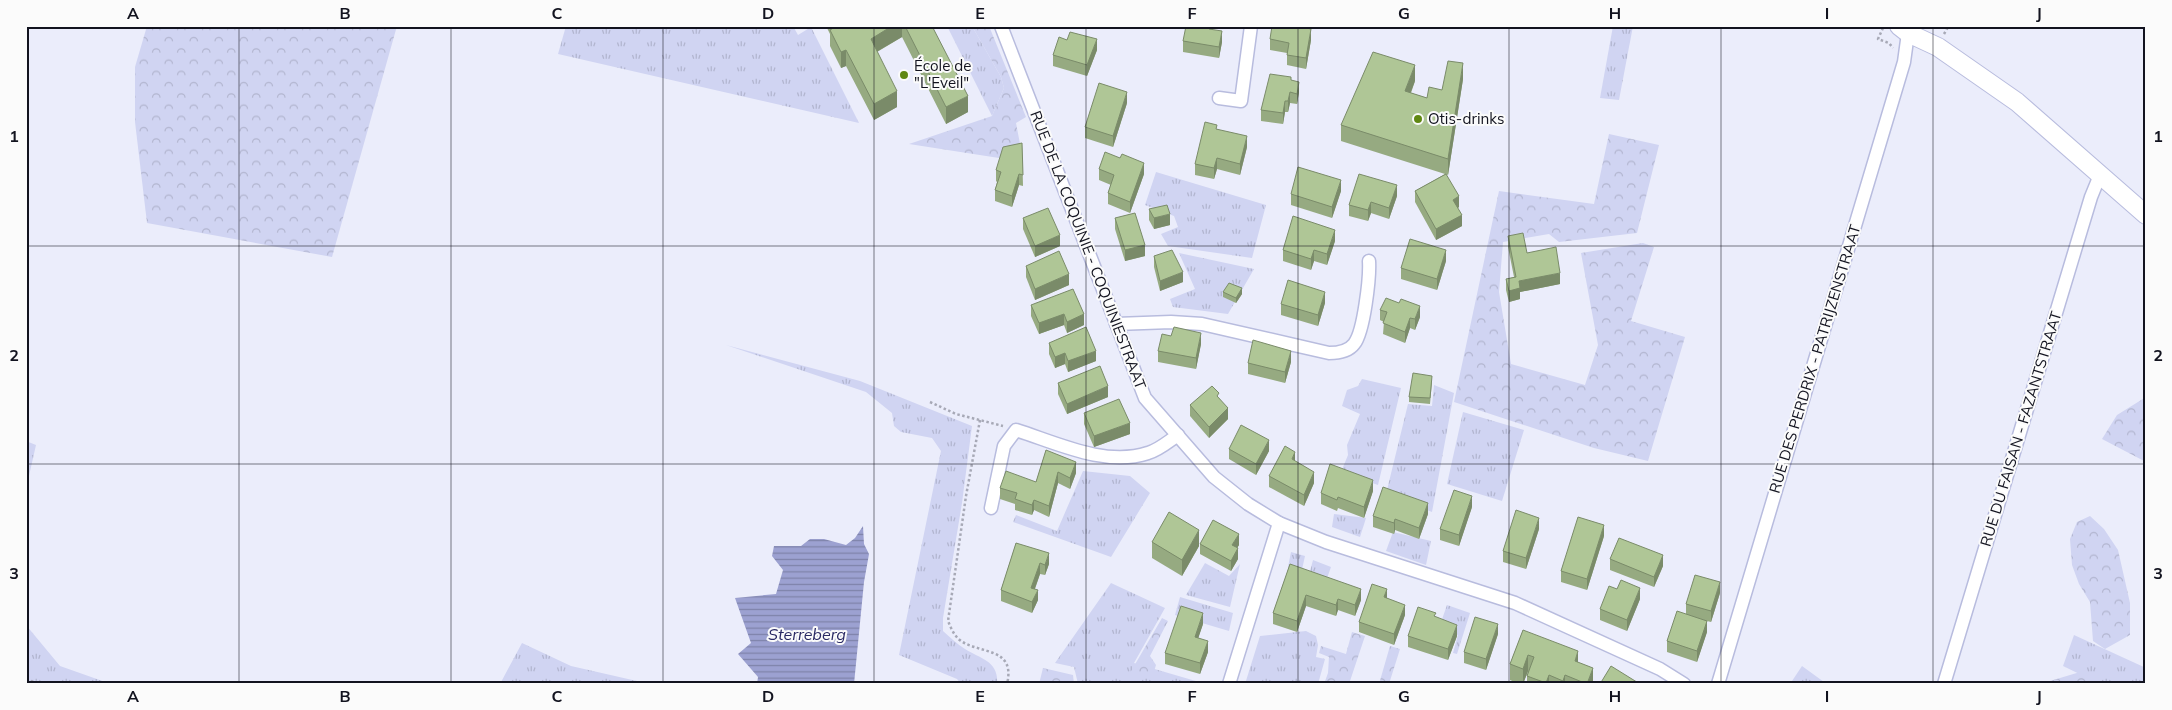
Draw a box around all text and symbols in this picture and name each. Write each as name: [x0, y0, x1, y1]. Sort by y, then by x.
text: A: [127, 3, 139, 23]
text: B: [339, 3, 351, 23]
text: C: [552, 3, 563, 23]
text: D: [762, 3, 774, 23]
text: E: [975, 3, 985, 23]
text: F: [1187, 3, 1197, 23]
text: G: [1398, 3, 1410, 23]
text: H: [1609, 3, 1621, 23]
text: I: [1825, 3, 1829, 23]
text: J: [2036, 3, 2042, 23]
place label: École de "L'Eveil": [914, 56, 971, 92]
marker: École de "L'Eveil": [898, 69, 910, 81]
street label: RUE DE LA COQUINIE - COQUINIESTRAAT: [1026, 108, 1151, 392]
place label: Otis-drinks: [1428, 109, 1504, 128]
marker: Otis-drinks: [1412, 113, 1424, 125]
text: 1: [9, 126, 19, 146]
text: 1: [2153, 126, 2163, 146]
street label: RUE DES PERDRIX - PATRIJZENSTRAAT: [1765, 222, 1865, 495]
street label: RUE DU FAISAN - FAZANTSTRAAT: [1976, 309, 2065, 549]
text: 2: [9, 345, 19, 365]
text: 2: [2153, 345, 2163, 365]
text: 3: [9, 563, 19, 583]
text: 3: [2153, 563, 2163, 583]
water label: Sterreberg: [768, 624, 846, 644]
text: A: [127, 686, 139, 706]
text: B: [339, 686, 351, 706]
text: C: [552, 686, 563, 706]
text: D: [762, 686, 774, 706]
text: E: [975, 686, 985, 706]
text: F: [1187, 686, 1197, 706]
text: G: [1398, 686, 1410, 706]
text: H: [1609, 686, 1621, 706]
text: I: [1825, 686, 1829, 706]
text: J: [2036, 686, 2042, 706]

